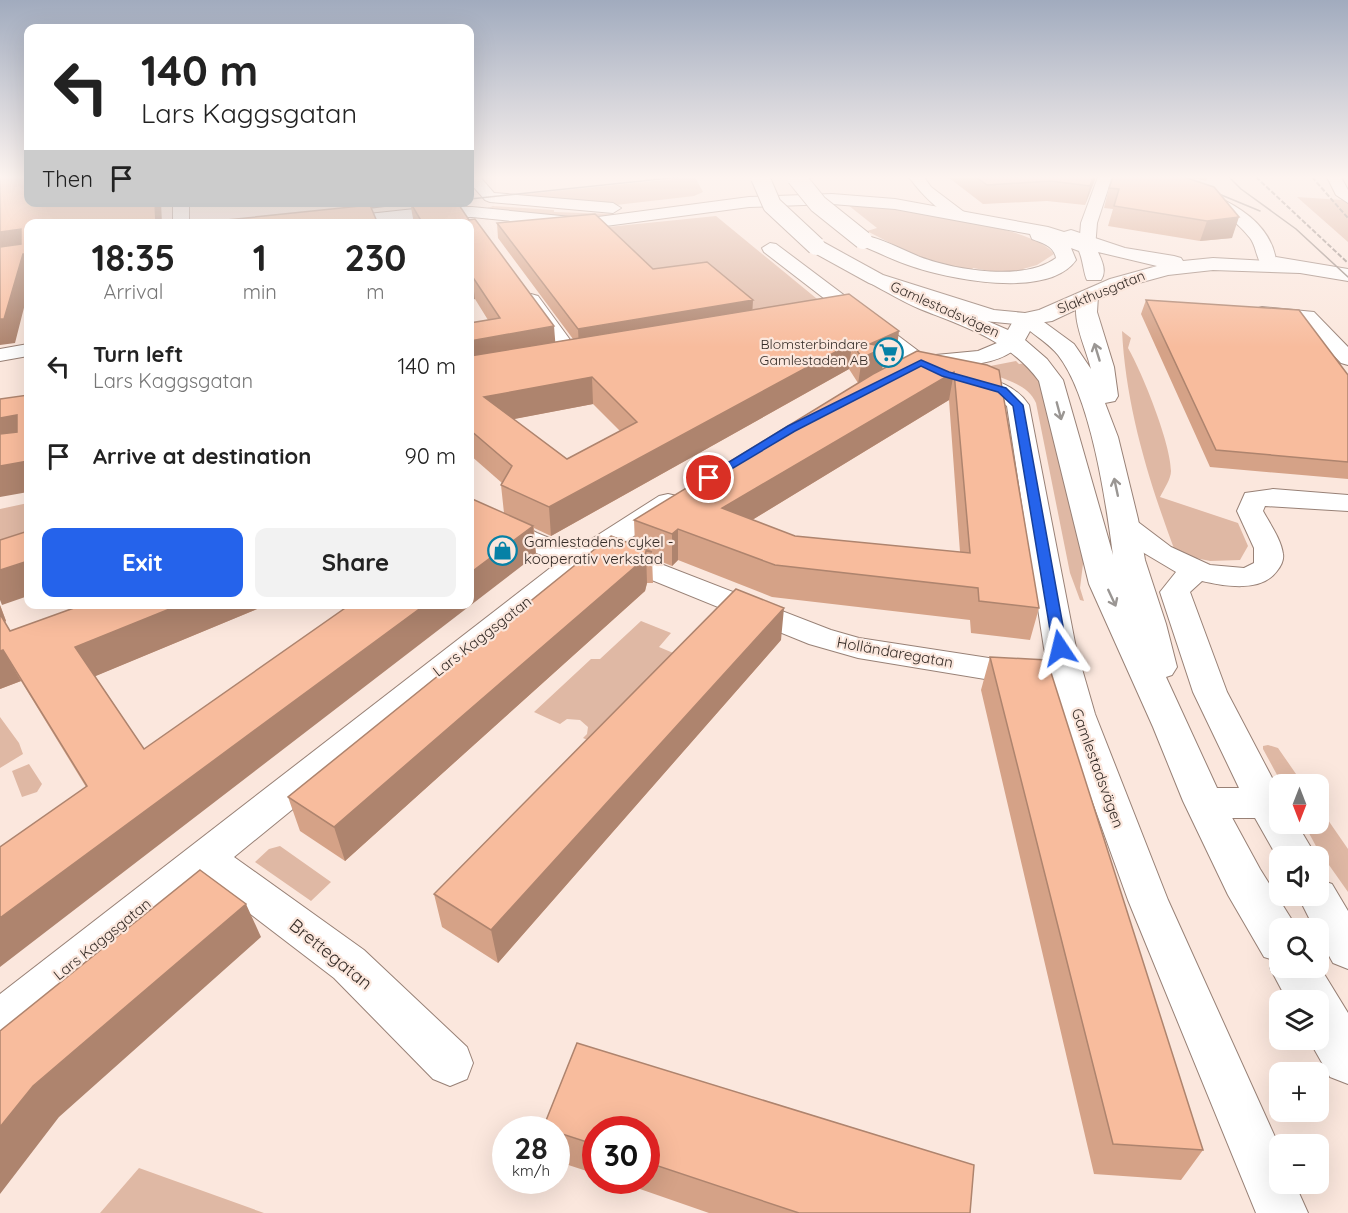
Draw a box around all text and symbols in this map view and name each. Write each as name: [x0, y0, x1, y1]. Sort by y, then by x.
text: 140 m: [141, 44, 258, 97]
icon: left: [42, 48, 120, 126]
text: Lars Kaggsgatan: [141, 96, 357, 130]
icon: arrive: [105, 162, 138, 195]
text: Then: [42, 165, 93, 193]
text: 18:35: [92, 235, 175, 280]
text: 1: [253, 235, 267, 280]
text: 230: [344, 235, 406, 280]
street label: Slakthusgatan: [1055, 266, 1147, 318]
street label: Gamlestadsvägen: [888, 277, 1002, 341]
text: Arrival: [103, 279, 163, 304]
text: min: [243, 279, 277, 304]
text: m: [366, 279, 385, 304]
place label: Blomsterbindare Gamlestaden AB: [760, 335, 868, 369]
supermarket icon: Blomsterbindare Gamlestaden AB: [873, 336, 905, 368]
text: Turn left: [93, 340, 183, 368]
one-way arrow: [1091, 343, 1102, 362]
icon: left: [42, 350, 75, 383]
text: 140 m: [397, 352, 456, 380]
text: Lars Kaggsgatan: [93, 368, 253, 393]
one-way arrow: [1054, 401, 1065, 420]
icon: arrive: [42, 440, 75, 473]
text: Arrive at destination: [93, 442, 311, 470]
text: 90 m: [405, 442, 456, 470]
pin: [683, 452, 734, 503]
icon: arrive: [692, 461, 725, 494]
one-way arrow: [1110, 477, 1121, 497]
button: Exit: [42, 528, 243, 597]
button: Share: [255, 528, 456, 597]
place label: Gamlestadens cykel - kooperativ verkstad: [524, 532, 674, 568]
shop icon: Gamlestadens cykel - kooperativ verkstad: [487, 534, 519, 566]
one-way arrow: [1107, 589, 1118, 607]
street label: Lars Kaggsgatan: [429, 592, 535, 680]
position arrow: [1028, 616, 1092, 680]
street label: Holländaregatan: [835, 632, 955, 672]
street label: Gamlestadsvägen: [1068, 706, 1128, 830]
north arrow: [1269, 774, 1329, 834]
map controls: [1269, 774, 1329, 1194]
button: sound: [1269, 846, 1329, 906]
street label: Lars Kaggsgatan: [49, 894, 155, 984]
street label: Brettegatan: [285, 914, 377, 994]
button: search: [1269, 918, 1329, 978]
button: layers: [1269, 990, 1329, 1050]
button: +: [1269, 1062, 1329, 1122]
speed limit sign: 30: [582, 1116, 660, 1194]
text: 28: [514, 1129, 548, 1167]
button: −: [1269, 1134, 1329, 1194]
text: km/h: [512, 1161, 550, 1180]

